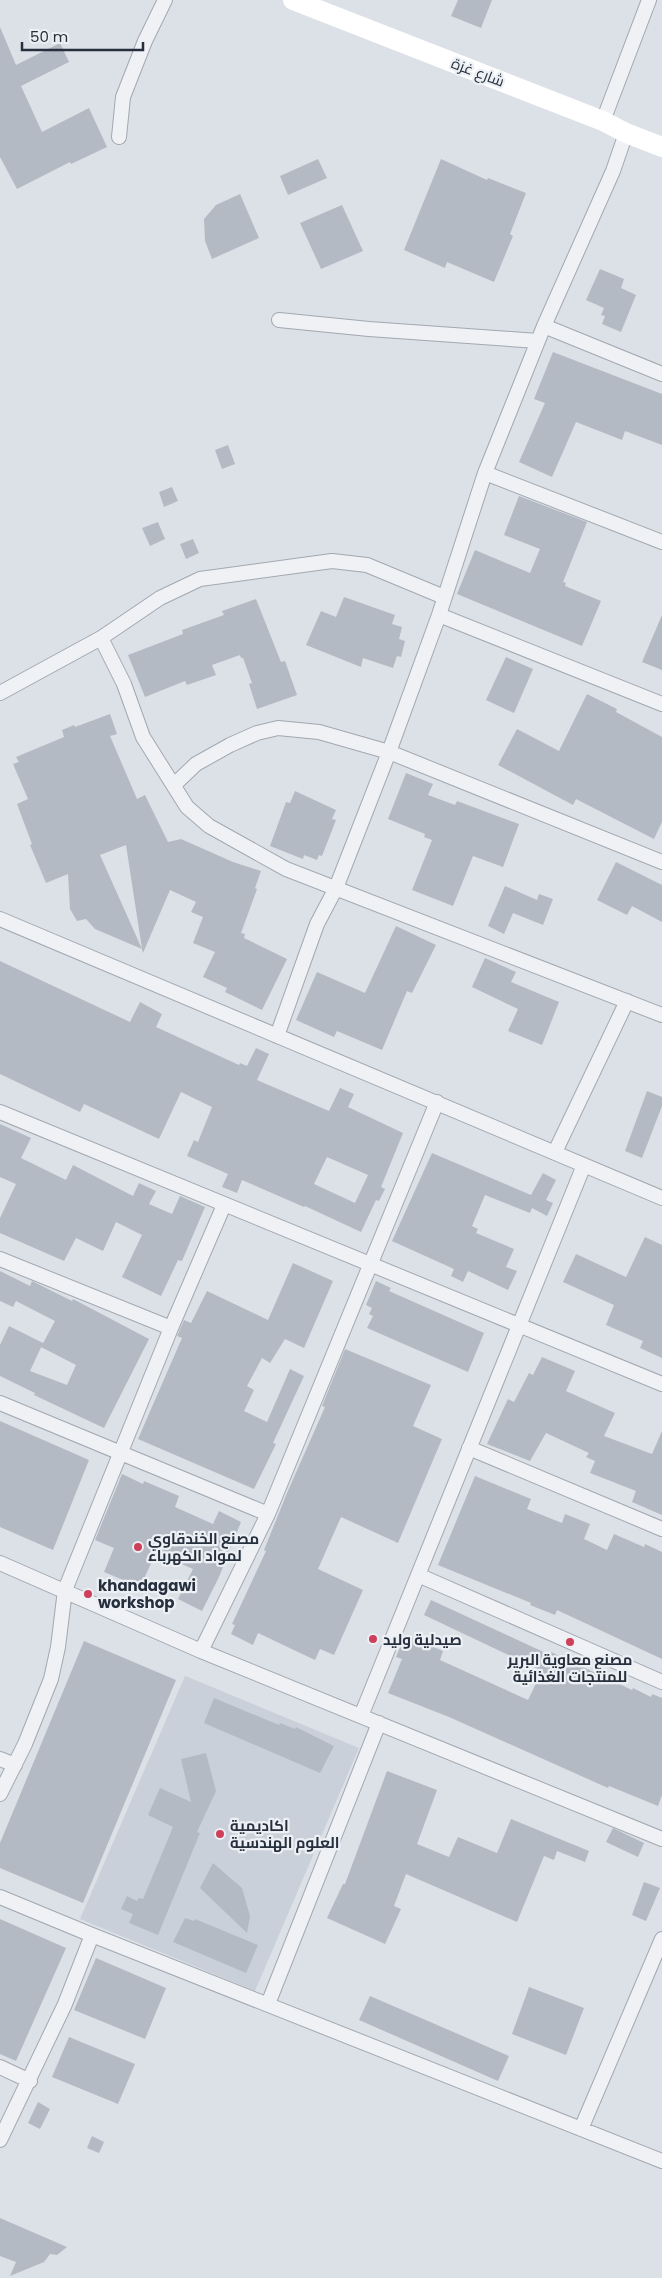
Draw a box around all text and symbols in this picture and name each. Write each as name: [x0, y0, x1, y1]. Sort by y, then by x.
scale bar: [22, 20, 144, 52]
text: 50 m: [30, 26, 68, 47]
street label: شارع غزة: [448, 52, 508, 93]
place label: مصنع الخندقاوي لمواد الكهرباء: [148, 1528, 259, 1566]
marker: مصنع الخندقاوي لمواد الكهرباء: [132, 1541, 144, 1553]
place label: khandagawi workshop: [98, 1575, 196, 1613]
marker: khandagawi workshop: [82, 1588, 94, 1600]
place label: صيدلية وليد: [383, 1629, 462, 1650]
marker: صيدلية وليد: [367, 1633, 379, 1645]
marker: مصنع معاوية البرير للمنتجات الغذائية: [564, 1636, 576, 1648]
place label: مصنع معاوية البرير للمنتجات الغذائية: [507, 1649, 632, 1687]
place label: اكاديمية العلوم الهندسية: [230, 1815, 340, 1853]
marker: اكاديمية العلوم الهندسية: [214, 1828, 226, 1840]

